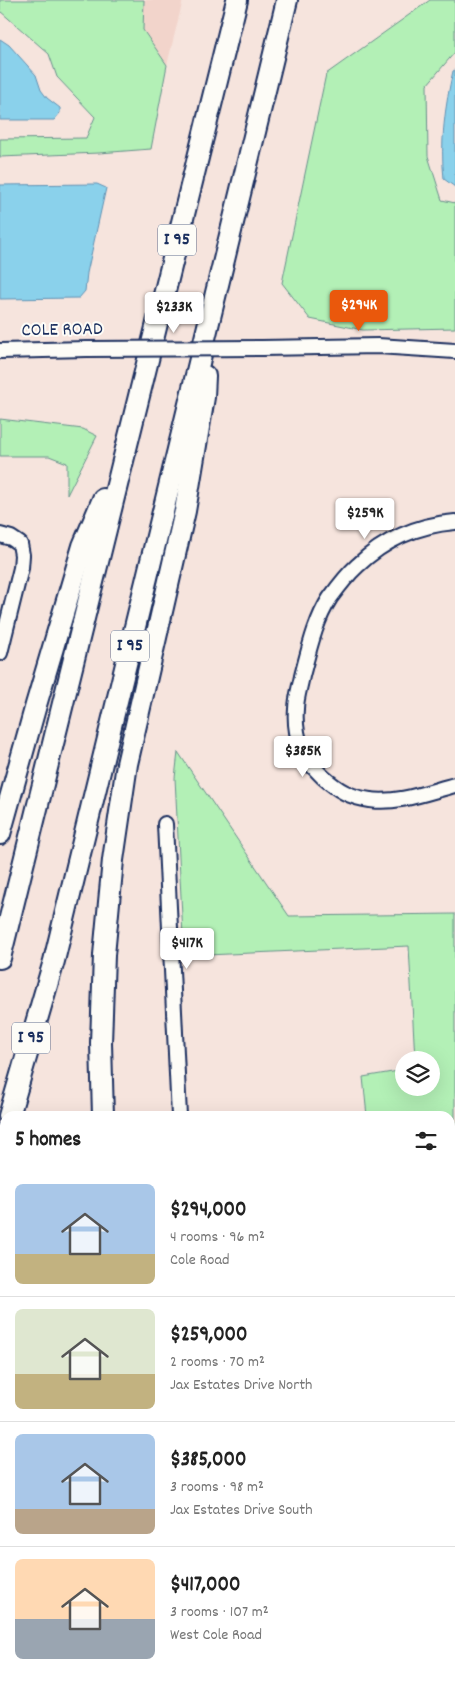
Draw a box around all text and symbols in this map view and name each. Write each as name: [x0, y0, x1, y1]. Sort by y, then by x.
road number: I 95: [158, 224, 196, 256]
pin: $294K: [324, 290, 394, 332]
pin: $233K: [139, 292, 209, 334]
text: $294K: [341, 294, 377, 317]
text: $233K: [156, 296, 192, 319]
street label: COLE ROAD: [21, 317, 103, 345]
pin: $259K: [330, 498, 400, 540]
text: $259K: [346, 502, 384, 525]
road number: I 95: [111, 630, 149, 661]
pin: $385K: [268, 736, 338, 778]
text: $385K: [285, 740, 321, 763]
pin: $417K: [152, 928, 222, 970]
text: $417K: [171, 932, 203, 955]
road number: I 95: [12, 1022, 50, 1054]
map controls: [395, 1051, 440, 1096]
button: layers: [395, 1051, 440, 1096]
text: 5 homes: [15, 1126, 81, 1156]
icon: filters: [412, 1127, 440, 1155]
text: $294,000: [170, 1196, 246, 1226]
icon: home: [55, 1204, 115, 1264]
text: 4 rooms · 96 m²: [170, 1226, 265, 1249]
text: Cole Road: [170, 1249, 229, 1272]
text: $259,000: [170, 1321, 248, 1351]
icon: home: [55, 1329, 115, 1389]
text: 2 rooms · 70 m²: [170, 1351, 265, 1374]
text: Jax Estates Drive North: [170, 1374, 312, 1397]
text: $385,000: [170, 1446, 246, 1476]
icon: home: [55, 1454, 115, 1514]
text: 3 rooms · 98 m²: [170, 1476, 264, 1499]
text: Jax Estates Drive South: [170, 1499, 312, 1522]
text: $417,000: [170, 1571, 240, 1601]
icon: home: [55, 1579, 115, 1639]
text: 3 rooms · 107 m²: [170, 1601, 269, 1624]
text: West Cole Road: [170, 1624, 262, 1647]

